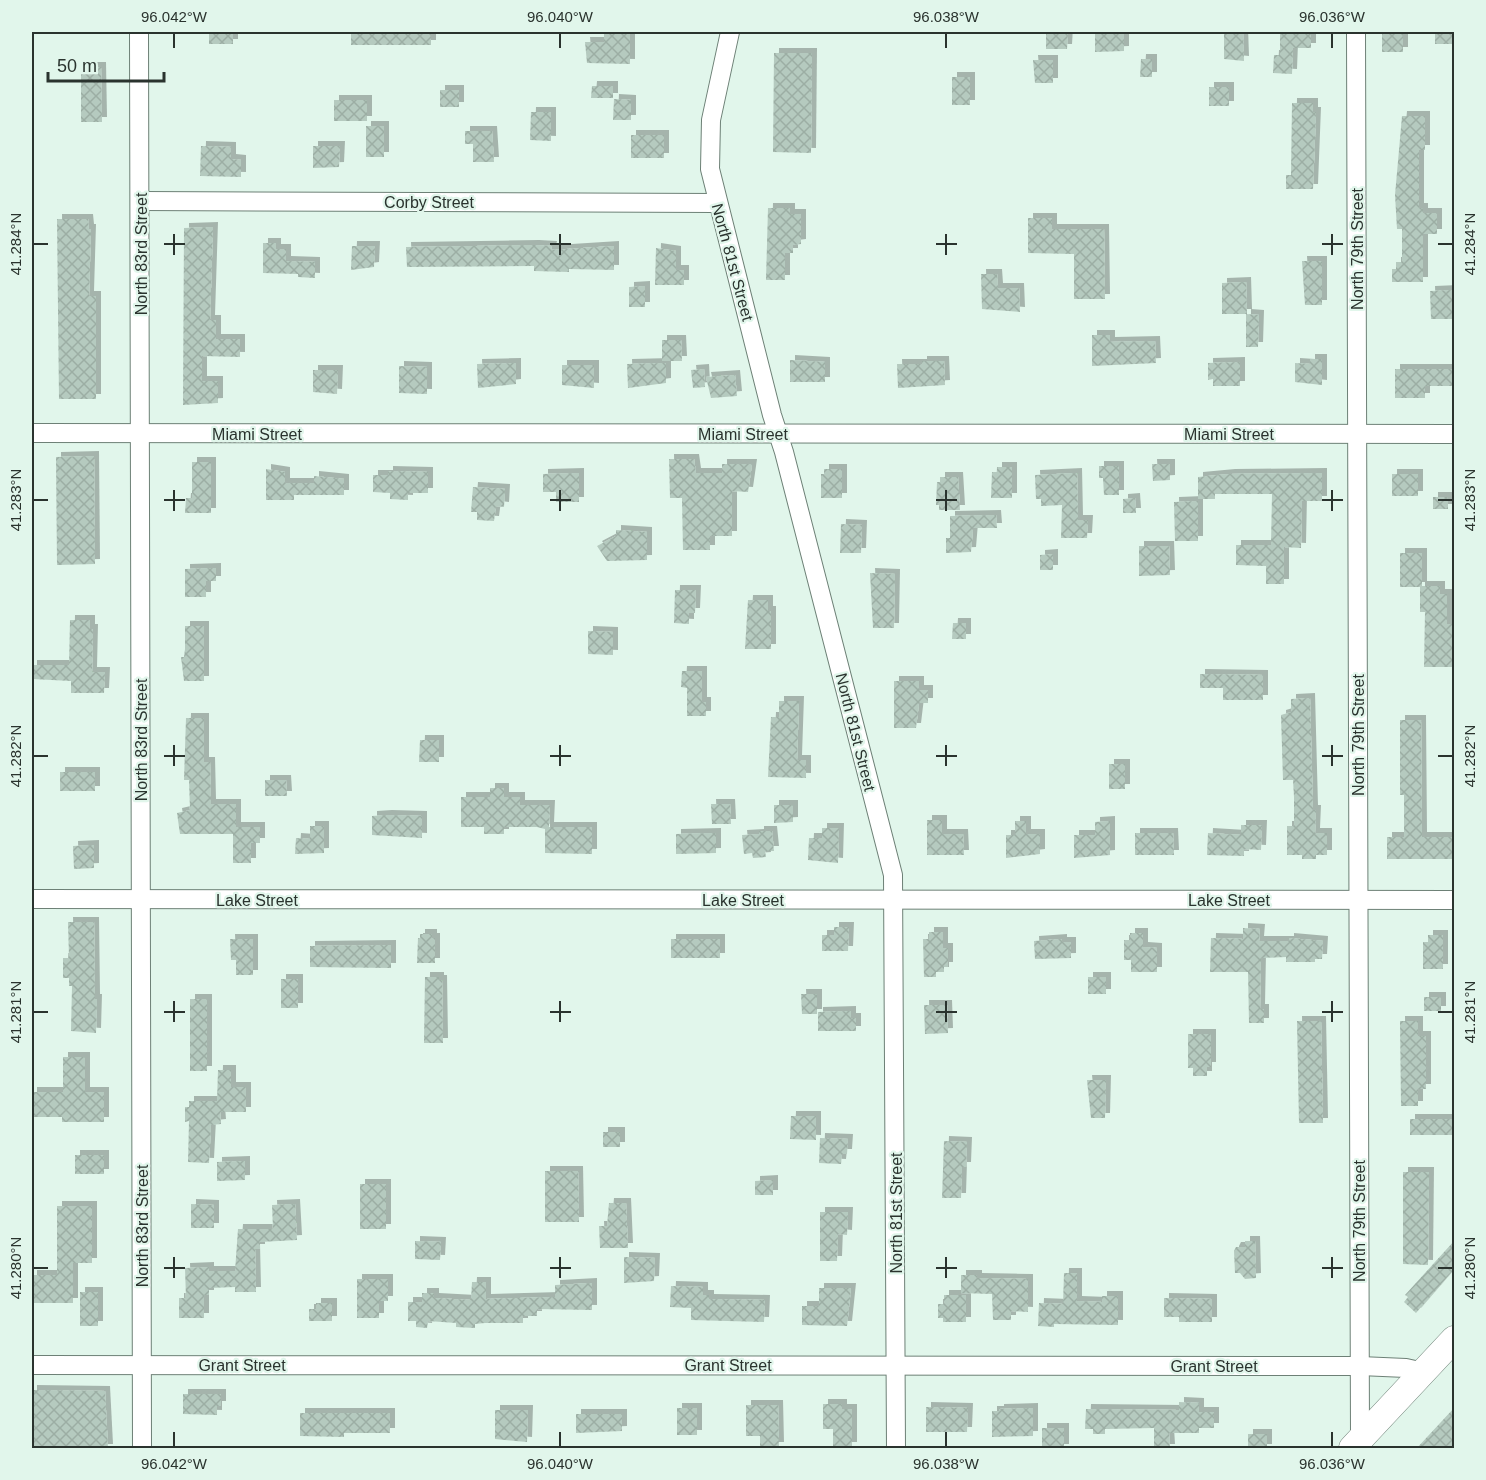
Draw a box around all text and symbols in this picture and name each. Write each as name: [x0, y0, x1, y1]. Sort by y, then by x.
text: 96.042°W: [141, 8, 208, 25]
text: 96.040°W: [527, 8, 594, 25]
text: 96.038°W: [913, 8, 980, 25]
text: 96.036°W: [1299, 8, 1366, 25]
scale bar: [48, 45, 164, 83]
text: 50 m: [57, 56, 97, 76]
street label: North 79th Street: [1349, 188, 1366, 310]
street label: North 83rd Street: [133, 192, 150, 315]
street label: Corby Street: [384, 194, 474, 211]
street label: North 81st Street: [709, 202, 757, 323]
text: 41.284°N: [7, 213, 24, 275]
text: 41.284°N: [1461, 213, 1478, 275]
street label: Miami Street: [212, 426, 302, 443]
street label: Miami Street: [698, 426, 788, 443]
street label: Miami Street: [1184, 426, 1274, 443]
text: 41.283°N: [7, 469, 24, 531]
text: 41.283°N: [1461, 469, 1478, 531]
street label: North 81st Street: [833, 671, 879, 793]
street label: North 79th Street: [1350, 674, 1367, 796]
street label: North 83rd Street: [133, 678, 150, 801]
text: 41.282°N: [7, 725, 24, 787]
text: 41.282°N: [1461, 725, 1478, 787]
street label: Lake Street: [216, 892, 298, 909]
street label: Lake Street: [702, 892, 784, 909]
street label: Lake Street: [1188, 892, 1270, 909]
text: 41.281°N: [7, 981, 24, 1043]
text: 41.281°N: [1461, 981, 1478, 1043]
street label: North 81st Street: [888, 1152, 905, 1273]
street label: North 79th Street: [1351, 1160, 1368, 1282]
street label: North 83rd Street: [134, 1164, 151, 1287]
text: 41.280°N: [7, 1237, 24, 1299]
text: 41.280°N: [1461, 1237, 1478, 1299]
street label: Grant Street: [198, 1357, 286, 1374]
street label: Grant Street: [684, 1357, 772, 1374]
street label: Grant Street: [1170, 1358, 1258, 1375]
text: 96.042°W: [141, 1455, 208, 1472]
text: 96.040°W: [527, 1455, 594, 1472]
text: 96.038°W: [913, 1455, 980, 1472]
text: 96.036°W: [1299, 1455, 1366, 1472]

